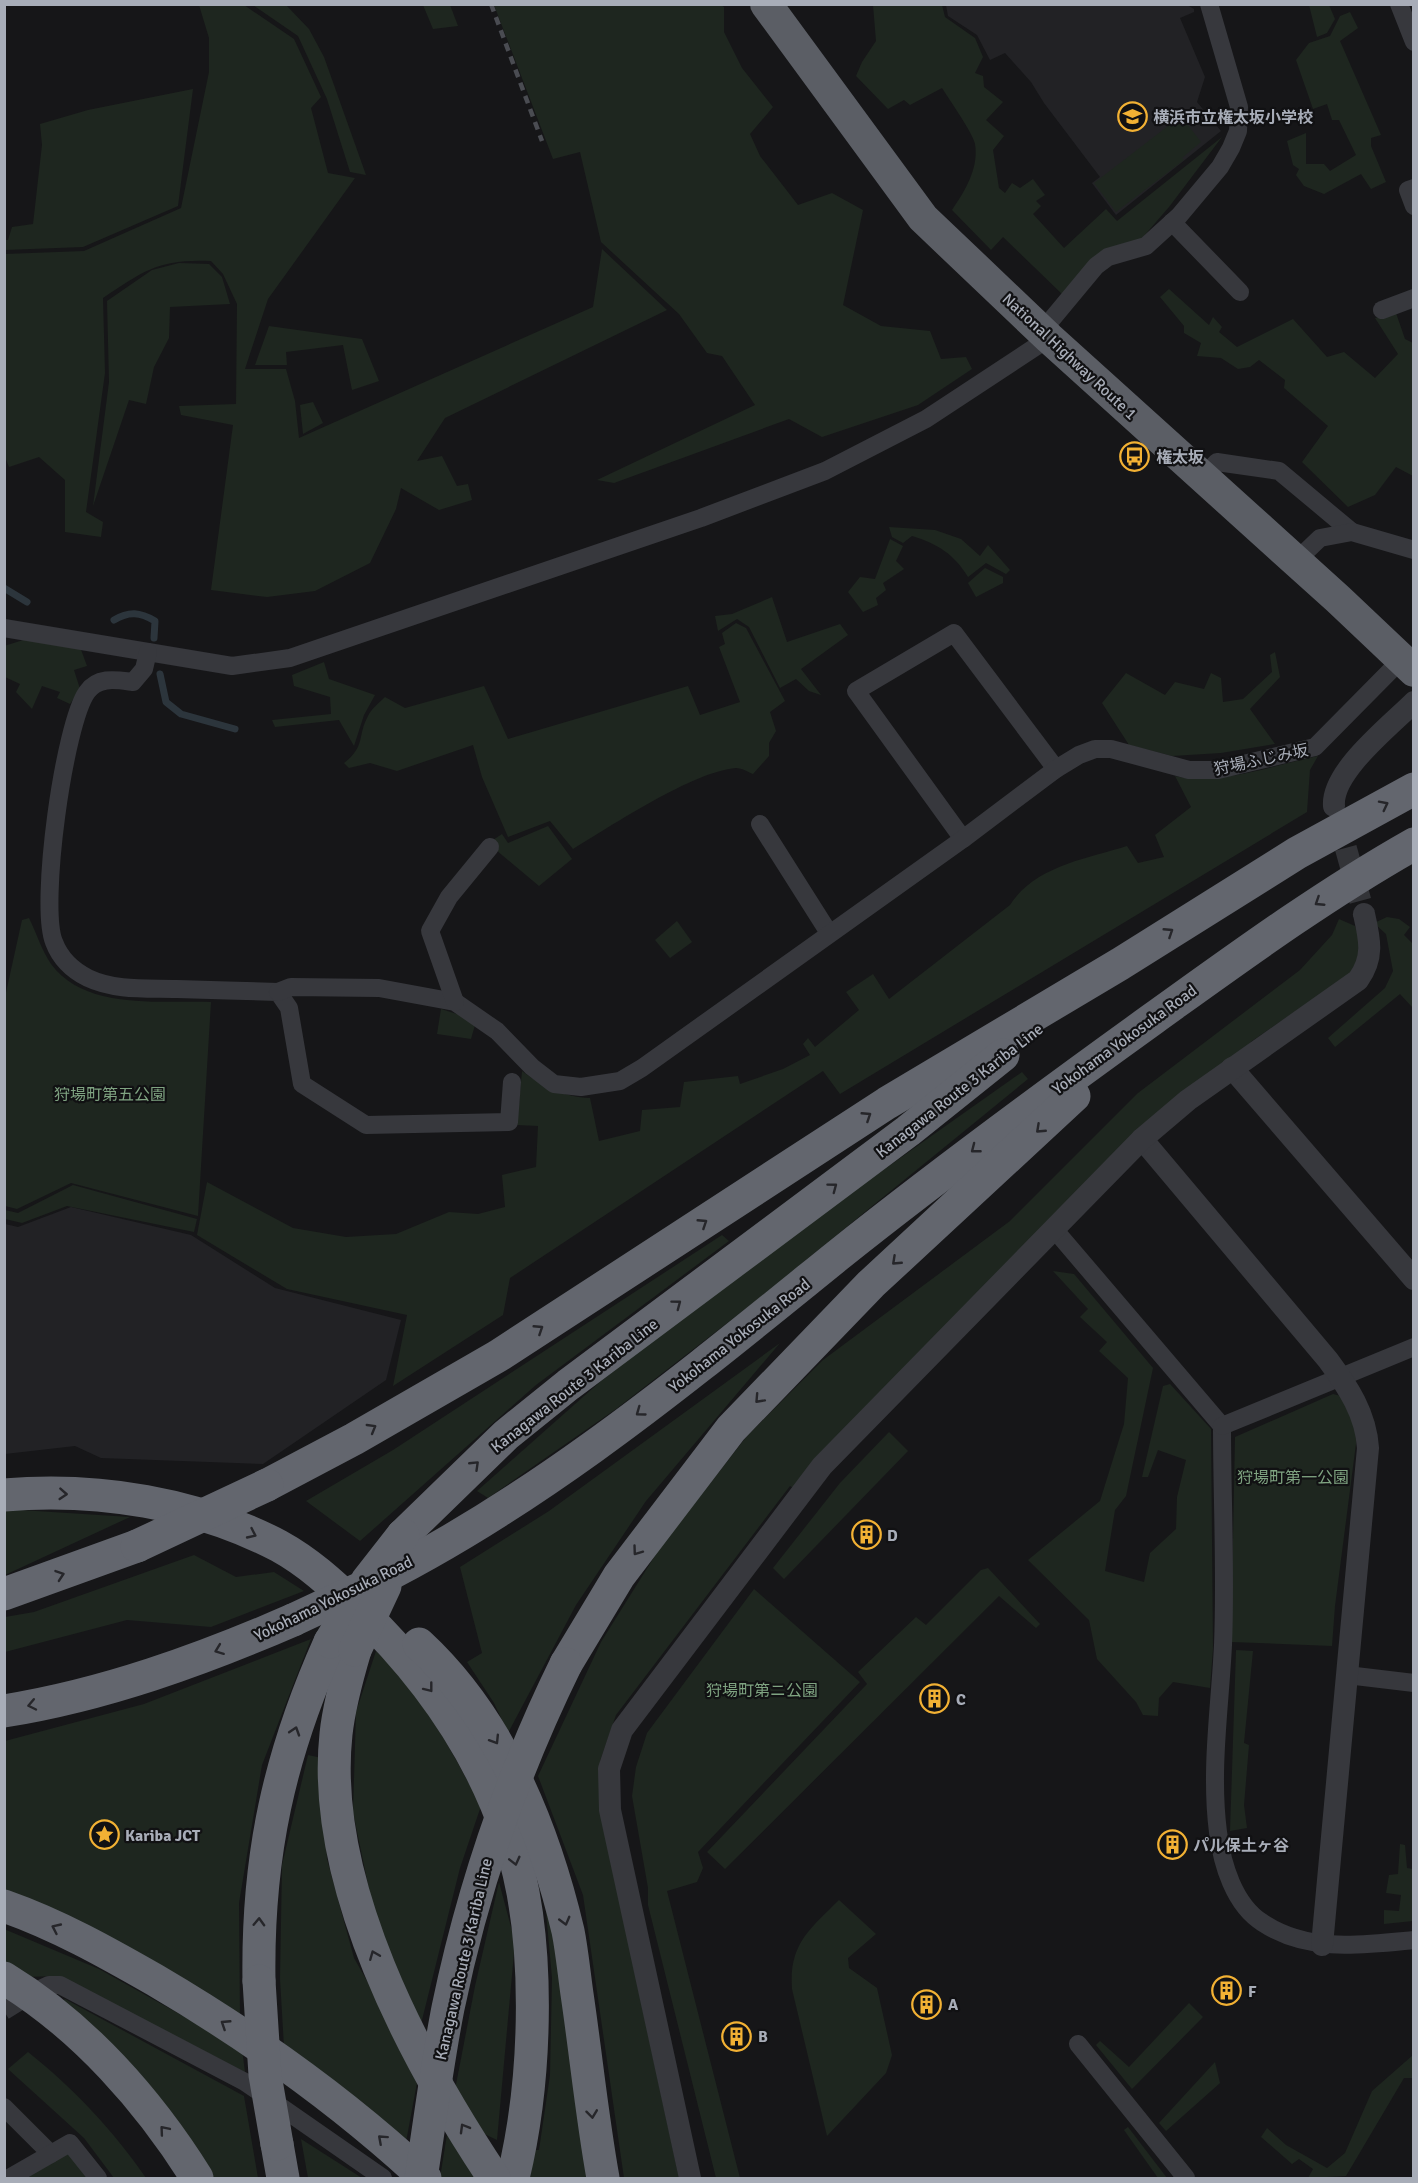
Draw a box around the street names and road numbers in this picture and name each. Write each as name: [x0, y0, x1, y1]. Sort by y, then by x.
street label: National Highway Route 1: [998, 289, 1141, 424]
street label: 狩場ふじみ坂: [1212, 740, 1310, 780]
street label: Yokohama Yokosuka Road: [1048, 981, 1201, 1099]
street label: Kanagawa Route 3 Kariba Line: [872, 1019, 1047, 1162]
street label: Yokohama Yokosuka Road: [665, 1274, 814, 1397]
street label: Kanagawa Route 3 Kariba Line: [487, 1314, 662, 1457]
street label: Yokohama Yokosuka Road: [251, 1552, 416, 1646]
street label: Kanagawa Route 3 Kariba Line: [431, 1856, 497, 2062]

